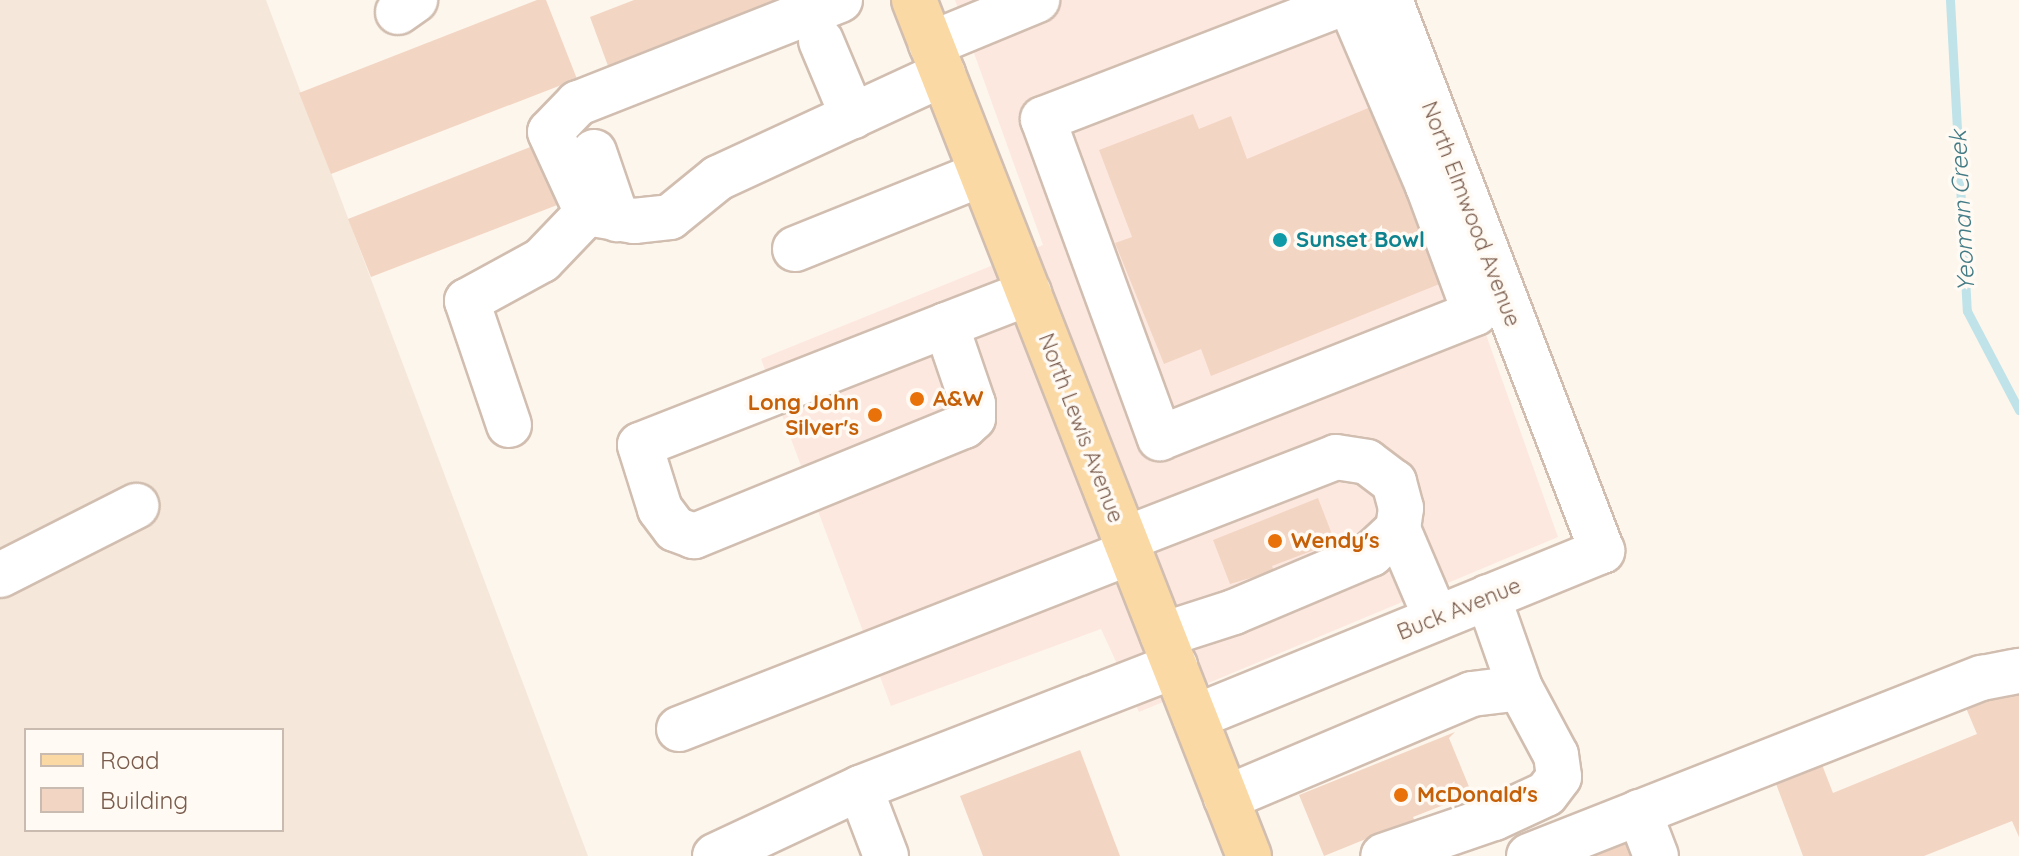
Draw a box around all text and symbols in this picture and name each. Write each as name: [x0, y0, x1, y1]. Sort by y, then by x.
street label: North Elmwood Avenue: [1416, 98, 1526, 330]
water label: Yeoman Creek: [1943, 130, 1981, 292]
place label: Sunset Bowl: [1296, 227, 1425, 253]
marker: Sunset Bowl: [1271, 231, 1289, 249]
street label: North Lewis Avenue: [1033, 330, 1129, 526]
place label: A&W: [933, 386, 983, 412]
place label: Long John Silver's: [748, 389, 859, 440]
marker: A&W: [908, 390, 926, 408]
marker: Long John Silver's: [866, 406, 884, 424]
place label: Wendy's: [1291, 528, 1380, 554]
marker: Wendy's: [1266, 532, 1284, 550]
street label: Buck Avenue: [1393, 572, 1525, 646]
legend: [24, 728, 284, 832]
text: Road: [100, 745, 160, 775]
place label: McDonald's: [1417, 782, 1538, 808]
text: Building: [100, 785, 188, 815]
marker: McDonald's: [1392, 786, 1410, 804]

